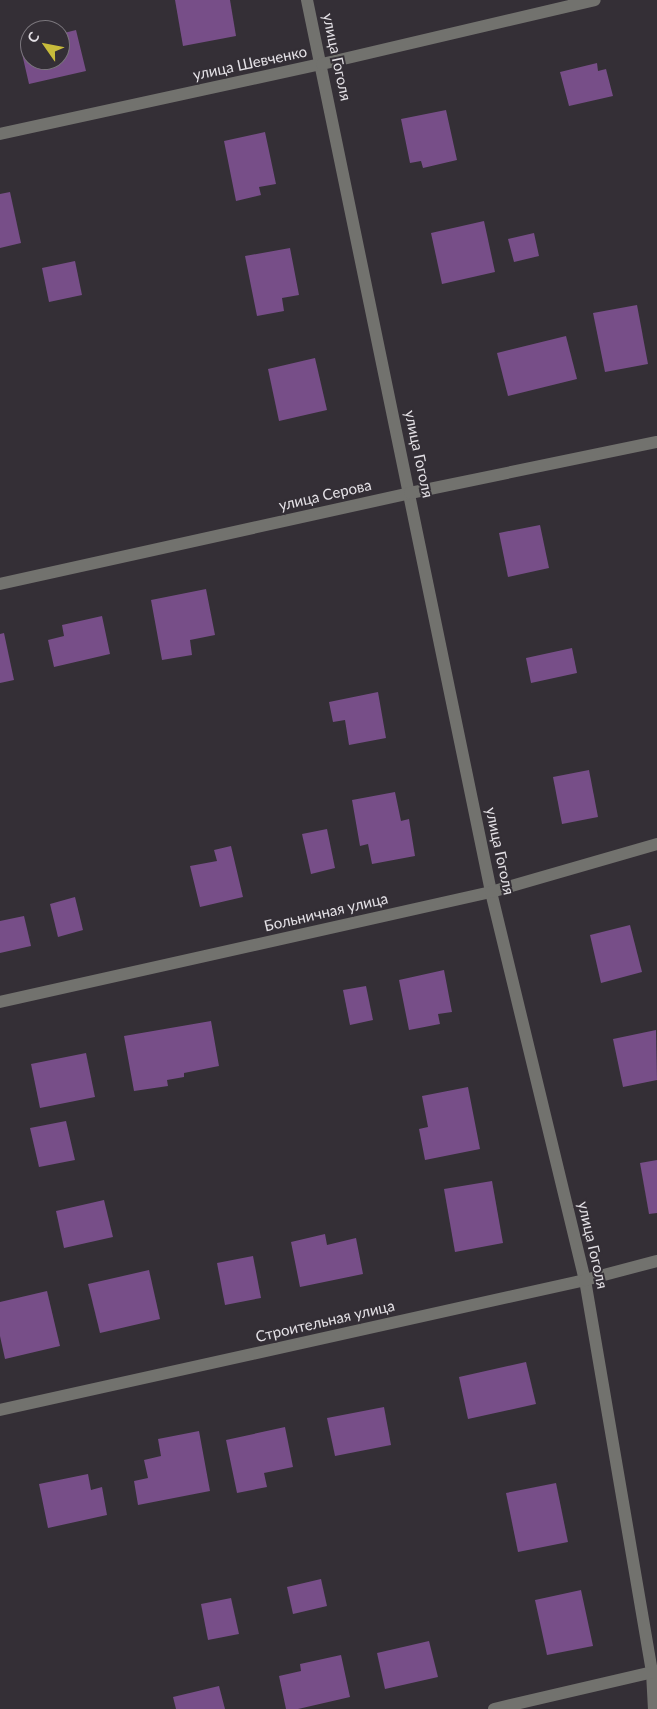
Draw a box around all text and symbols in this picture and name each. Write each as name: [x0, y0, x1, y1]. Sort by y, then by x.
street label: улица Гоголя: [319, 12, 355, 102]
north arrow: [20, 20, 70, 70]
text: С: [23, 29, 42, 46]
street label: улица Шевченко: [191, 42, 309, 84]
street label: улица Гоголя: [401, 409, 437, 499]
street label: улица Серова: [277, 476, 373, 514]
street label: улица Гоголя: [482, 806, 518, 896]
street label: Больничная улица: [262, 889, 390, 935]
street label: улица Гоголя: [574, 1200, 612, 1290]
street label: Строительная улица: [254, 1296, 396, 1346]

